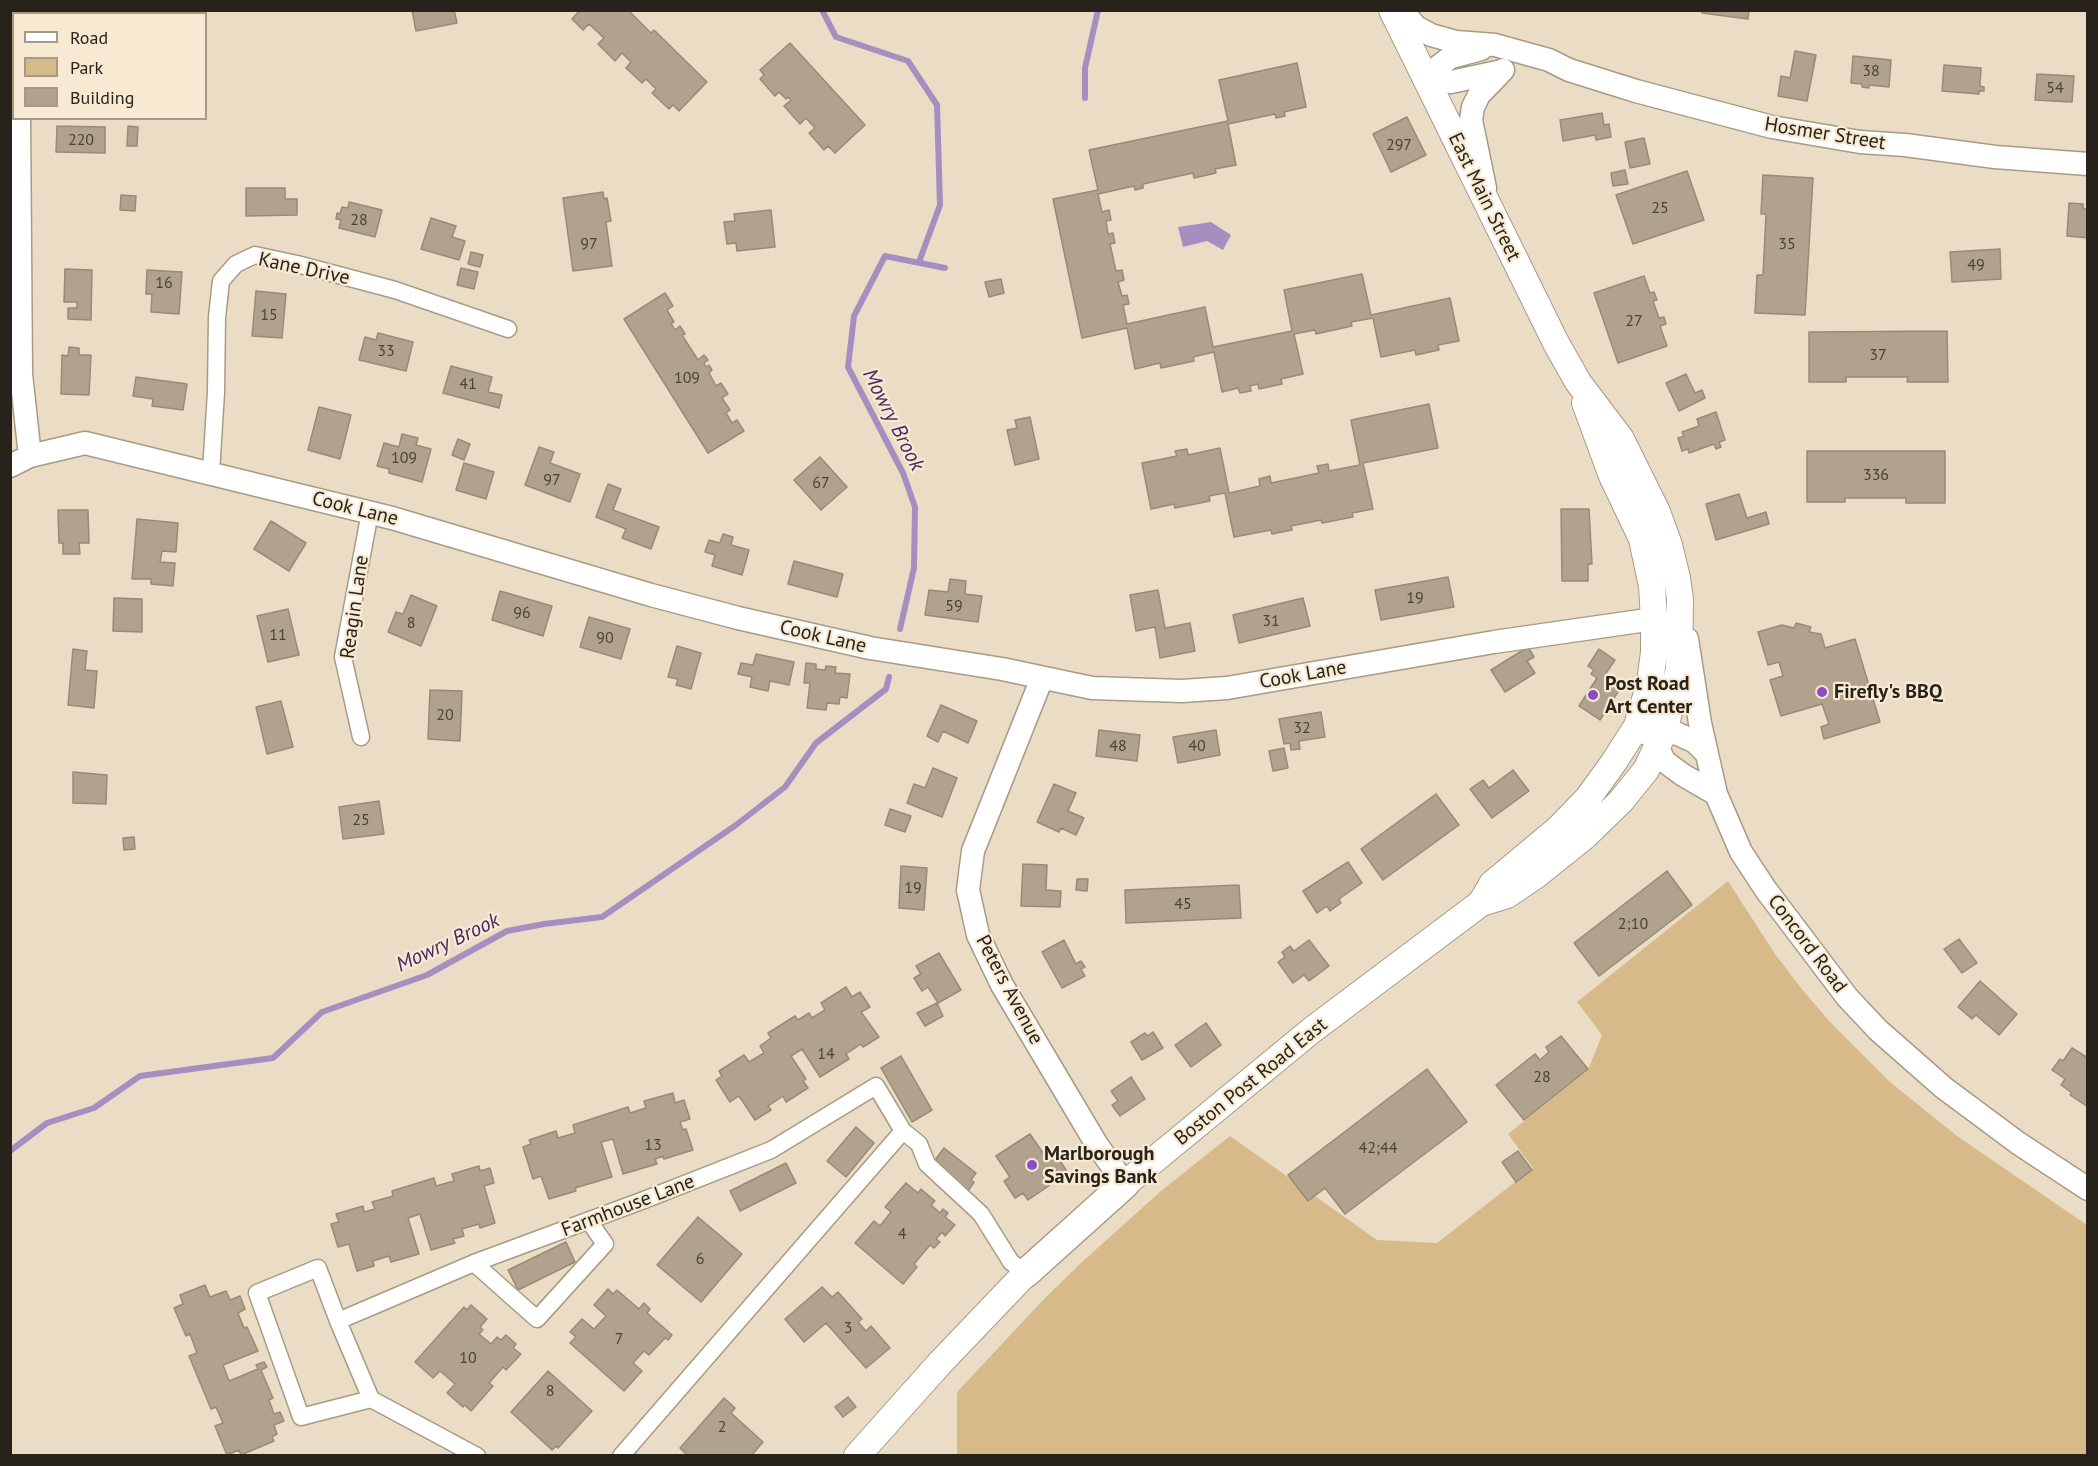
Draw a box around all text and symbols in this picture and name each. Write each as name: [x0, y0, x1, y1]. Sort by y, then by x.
legend: [12, 12, 207, 120]
text: Road: [70, 26, 108, 49]
text: Park: [70, 56, 103, 79]
house number: 38: [1862, 61, 1880, 81]
house number: 54: [2046, 78, 2064, 98]
text: Building: [70, 86, 134, 109]
street label: Hosmer Street: [1763, 113, 1887, 155]
street label: East Main Street: [1443, 129, 1525, 265]
house number: 220: [68, 130, 94, 150]
house number: 297: [1386, 135, 1412, 155]
house number: 25: [1651, 198, 1669, 218]
house number: 28: [350, 210, 368, 230]
house number: 97: [580, 234, 598, 254]
house number: 35: [1778, 234, 1796, 254]
street label: Kane Drive: [256, 248, 352, 290]
house number: 49: [1967, 255, 1985, 275]
house number: 16: [155, 273, 173, 293]
house number: 15: [260, 305, 278, 325]
house number: 27: [1625, 311, 1643, 331]
house number: 33: [377, 341, 395, 361]
house number: 37: [1869, 345, 1887, 365]
water label: Mowry Brook: [857, 365, 929, 475]
house number: 109: [674, 368, 700, 388]
house number: 41: [459, 374, 477, 394]
house number: 109: [391, 448, 417, 468]
house number: 336: [1863, 465, 1889, 485]
house number: 97: [543, 470, 561, 490]
house number: 67: [812, 473, 830, 493]
street label: Cook Lane: [309, 487, 401, 531]
street label: Reagin Lane: [336, 554, 374, 660]
house number: 19: [1406, 588, 1424, 608]
house number: 59: [945, 596, 963, 616]
house number: 96: [513, 603, 531, 623]
house number: 31: [1262, 611, 1280, 631]
house number: 8: [407, 613, 415, 633]
street label: Cook Lane: [777, 615, 869, 659]
house number: 11: [269, 625, 287, 645]
house number: 90: [596, 628, 614, 648]
street label: Cook Lane: [1258, 656, 1348, 694]
place label: Post Road Art Center: [1605, 672, 1692, 719]
place label: Firefly's BBQ: [1834, 680, 1942, 704]
marker: Firefly's BBQ: [1815, 685, 1829, 699]
marker: Post Road Art Center: [1586, 688, 1600, 702]
house number: 20: [436, 705, 454, 725]
house number: 32: [1293, 718, 1311, 738]
house number: 48: [1109, 736, 1127, 756]
house number: 40: [1188, 736, 1206, 756]
house number: 25: [352, 810, 370, 830]
house number: 19: [904, 878, 922, 898]
street label: Concord Road: [1762, 890, 1852, 998]
house number: 45: [1174, 894, 1192, 914]
water label: Mowry Brook: [392, 908, 504, 978]
house number: 2;10: [1618, 914, 1648, 934]
street label: Peters Avenue: [970, 931, 1048, 1049]
street label: Boston Post Road East: [1170, 1013, 1332, 1151]
house number: 14: [817, 1044, 835, 1064]
house number: 28: [1533, 1067, 1551, 1087]
house number: 13: [644, 1135, 662, 1155]
house number: 42;44: [1359, 1138, 1397, 1158]
place label: Marlborough Savings Bank: [1044, 1142, 1157, 1189]
marker: Marlborough Savings Bank: [1025, 1158, 1039, 1172]
street label: Farmhouse Lane: [558, 1170, 698, 1242]
house number: 4: [898, 1224, 906, 1244]
house number: 6: [696, 1249, 704, 1269]
house number: 3: [844, 1318, 852, 1338]
house number: 7: [615, 1329, 623, 1349]
house number: 10: [459, 1348, 477, 1368]
house number: 8: [546, 1381, 554, 1401]
house number: 2: [718, 1417, 726, 1437]

